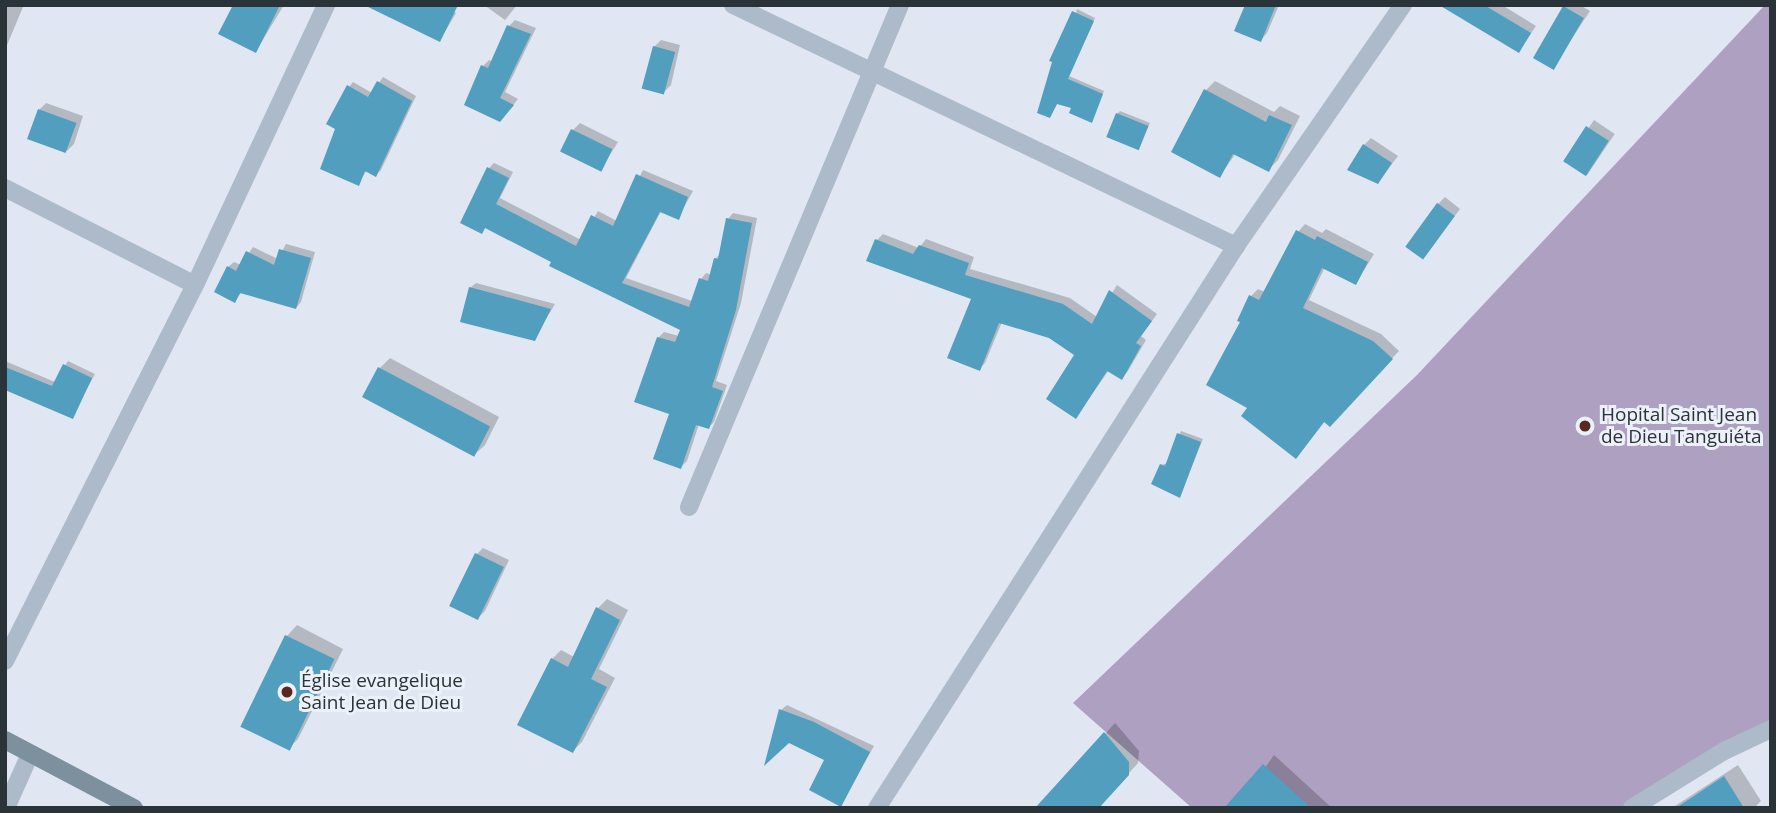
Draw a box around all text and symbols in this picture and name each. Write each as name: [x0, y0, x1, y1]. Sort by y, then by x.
place label: Hopital Saint Jean de Dieu Tanguiéta: [1601, 404, 1762, 448]
marker: Hopital Saint Jean de Dieu Tanguiéta: [1575, 416, 1595, 436]
place label: Église evangelique Saint Jean de Dieu: [301, 670, 463, 714]
marker: Église evangelique Saint Jean de Dieu: [279, 684, 295, 700]

